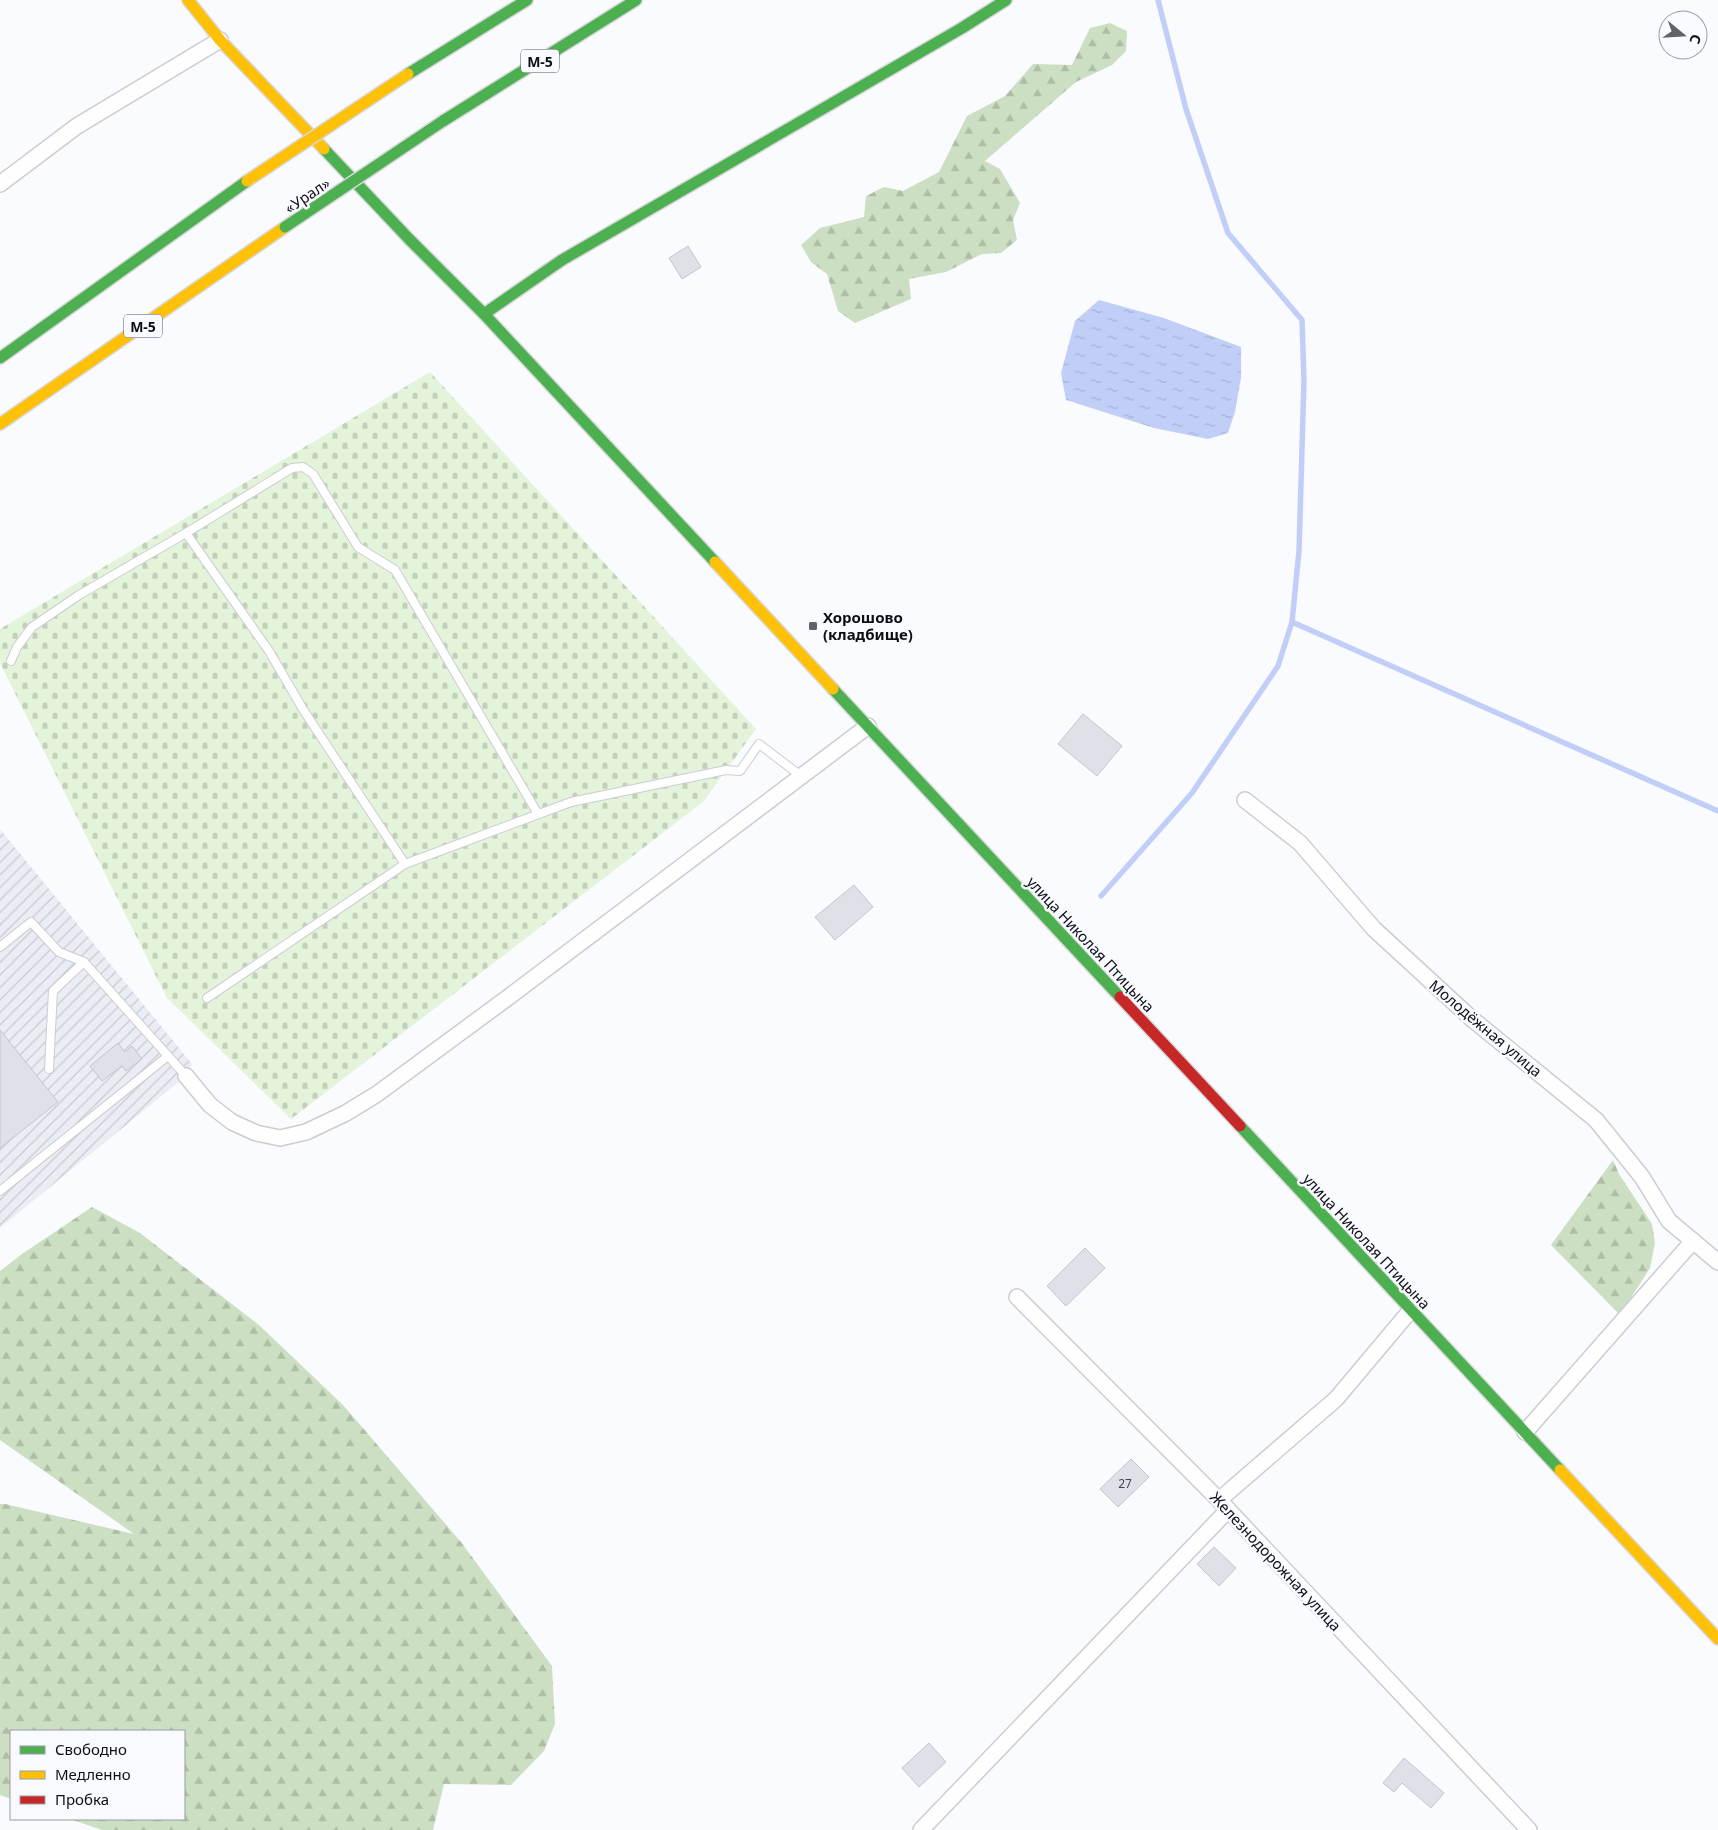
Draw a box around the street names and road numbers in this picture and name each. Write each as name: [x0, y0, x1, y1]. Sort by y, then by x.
road number: М-5: [521, 49, 559, 72]
street label: «Урал»: [280, 172, 334, 217]
road number: М-5: [124, 314, 162, 338]
street label: улица Николая Птицына: [1023, 872, 1159, 1016]
street label: Молодёжная улица: [1426, 975, 1546, 1081]
street label: улица Николая Птицына: [1299, 1169, 1435, 1313]
street label: Железнодорожная улица: [1206, 1487, 1346, 1635]

